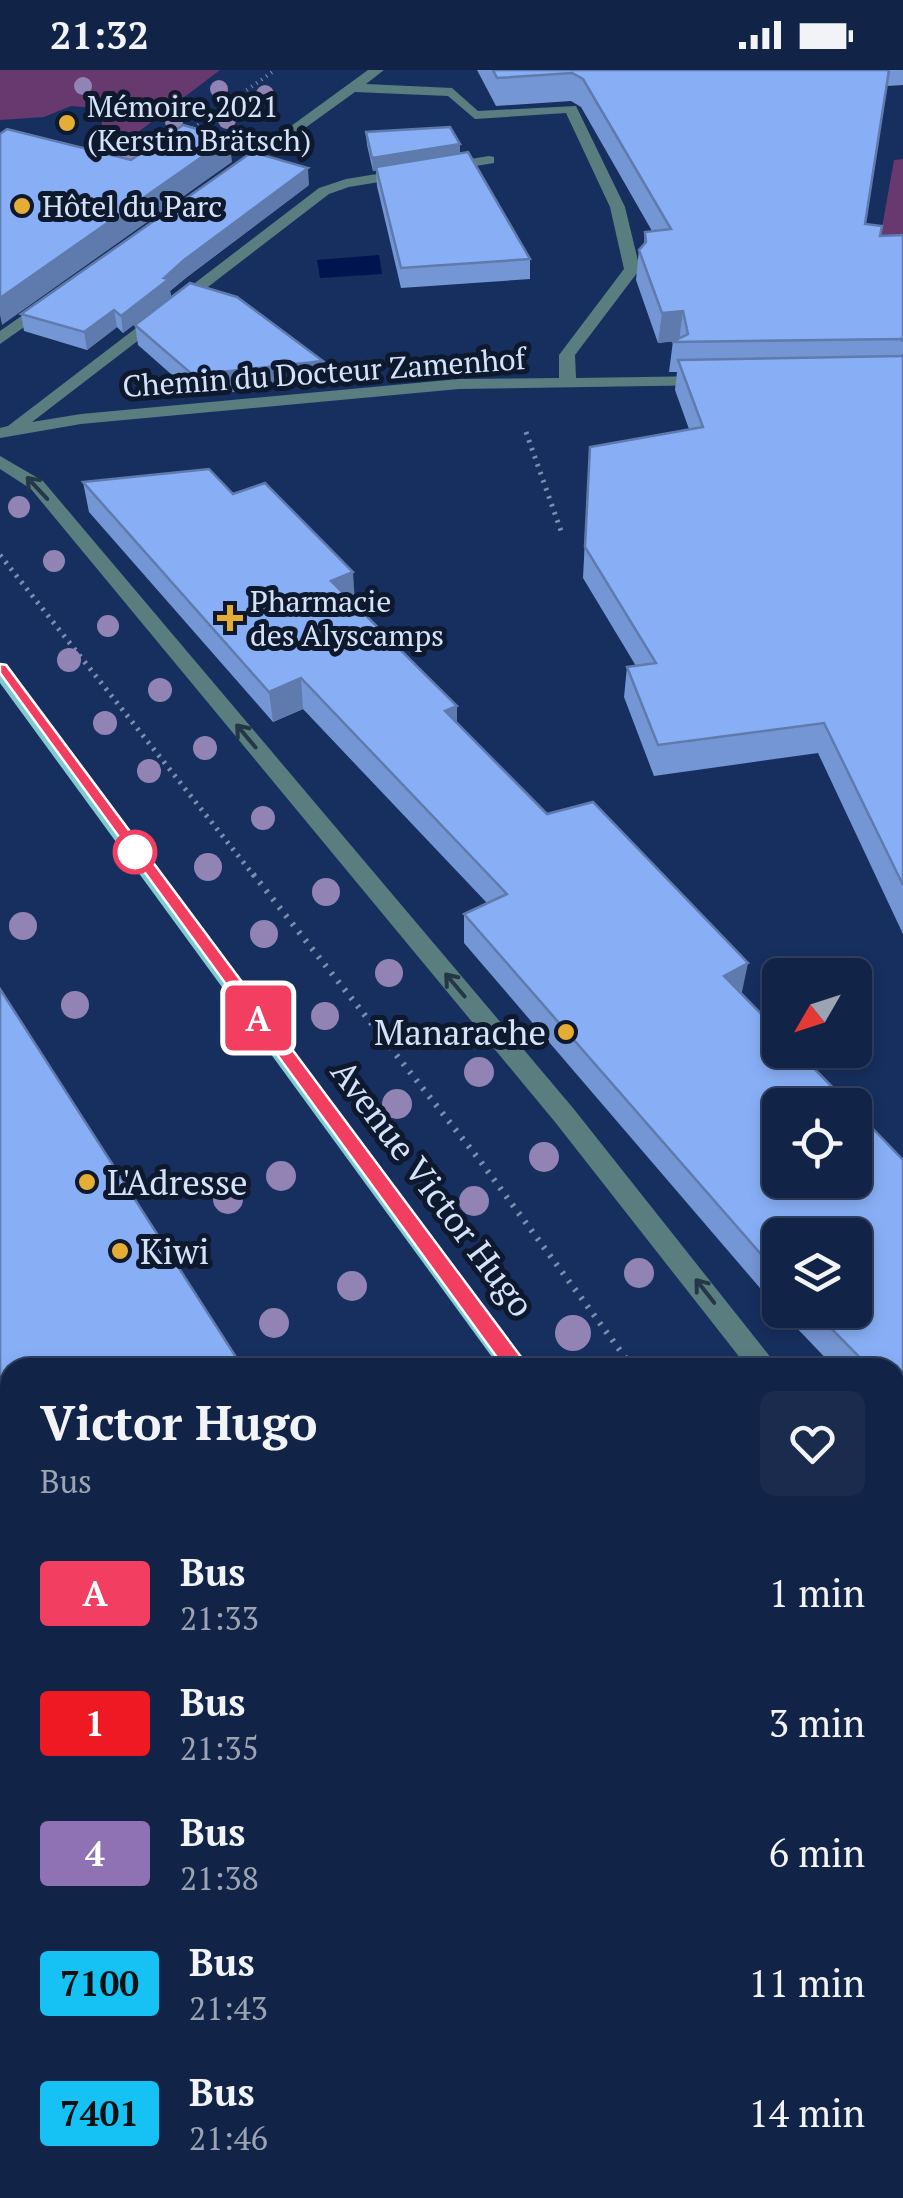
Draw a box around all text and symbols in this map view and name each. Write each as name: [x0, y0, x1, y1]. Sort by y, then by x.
text: 21:32: [50, 10, 149, 60]
place label: Mémoire,2021 (Kerstin Brätsch): [87, 86, 311, 160]
marker: Mémoire,2021 (Kerstin Brätsch): [56, 112, 78, 134]
place label: Hôtel du Parc: [42, 186, 222, 226]
marker: Hôtel du Parc: [11, 195, 33, 217]
street label: Chemin du Docteur Zamenhof: [121, 338, 529, 406]
one-way arrow: [25, 476, 49, 500]
place label: Pharmacie des Alyscamps: [250, 581, 444, 655]
marker: Pharmacie des Alyscamps: [219, 607, 241, 629]
one-way arrow: [236, 723, 258, 749]
unlabelled marker: [114, 831, 156, 873]
north arrow: [762, 958, 872, 1068]
map controls: [762, 958, 872, 1328]
one-way arrow: [445, 972, 467, 998]
line badge: A: [226, 986, 290, 1050]
text: A: [245, 995, 271, 1041]
place label: Manarache: [374, 1009, 546, 1055]
marker: Manarache: [555, 1021, 577, 1043]
street label: Avenue Victor Hugo: [321, 1050, 545, 1326]
button: locate: [762, 1088, 872, 1198]
place label: L'Adresse: [107, 1159, 248, 1205]
marker: L'Adresse: [76, 1171, 98, 1193]
button: layers: [762, 1218, 872, 1328]
place label: Kiwi: [140, 1228, 209, 1274]
marker: Kiwi: [109, 1240, 131, 1262]
one-way arrow: [694, 1278, 715, 1305]
text: Victor Hugo: [40, 1390, 318, 1454]
button: heart: [760, 1391, 865, 1496]
text: Bus: [40, 1460, 92, 1502]
text: Bus: [180, 1547, 245, 1597]
text: 1 min: [769, 1568, 865, 1618]
text: A: [82, 1570, 108, 1616]
text: 21:33: [180, 1597, 259, 1639]
text: Bus: [180, 1677, 245, 1727]
text: 3 min: [769, 1698, 865, 1748]
text: 1: [85, 1700, 105, 1746]
text: 21:35: [180, 1727, 259, 1769]
text: Bus: [180, 1807, 245, 1857]
text: 6 min: [769, 1828, 865, 1878]
text: 4: [85, 1830, 105, 1876]
text: 21:38: [180, 1857, 259, 1899]
text: Bus: [189, 1937, 255, 1987]
text: 11 min: [748, 1958, 865, 2008]
text: 7100: [60, 1960, 139, 2006]
text: 21:43: [189, 1987, 268, 2029]
text: Bus: [189, 2067, 255, 2117]
text: 14 min: [748, 2088, 865, 2138]
text: 7401: [60, 2090, 139, 2136]
text: 21:46: [189, 2117, 268, 2159]

